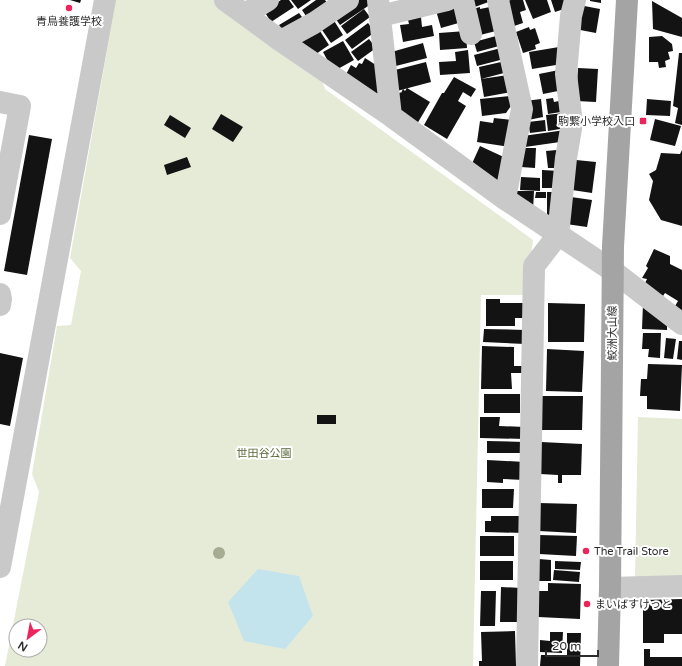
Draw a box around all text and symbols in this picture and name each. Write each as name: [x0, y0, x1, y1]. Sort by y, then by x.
marker: 青鳥養護学校: [64, 3, 74, 13]
place label: 青鳥養護学校: [36, 15, 102, 28]
place label: 駒繋小学校入口: [558, 115, 635, 128]
marker: 駒繋小学校入口: [638, 116, 648, 126]
street label: 鮫洲大山線: [606, 306, 619, 361]
park label: 世田谷公園: [237, 447, 292, 460]
place label: The Trail Store: [594, 545, 669, 558]
marker: The Trail Store: [581, 546, 591, 556]
place label: まいばすけっと: [595, 598, 672, 611]
marker: まいばすけっと: [582, 599, 592, 609]
north arrow: [8, 618, 48, 658]
scale bar: [546, 632, 598, 658]
text: N: [16, 638, 30, 654]
text: 20 m: [552, 639, 581, 653]

